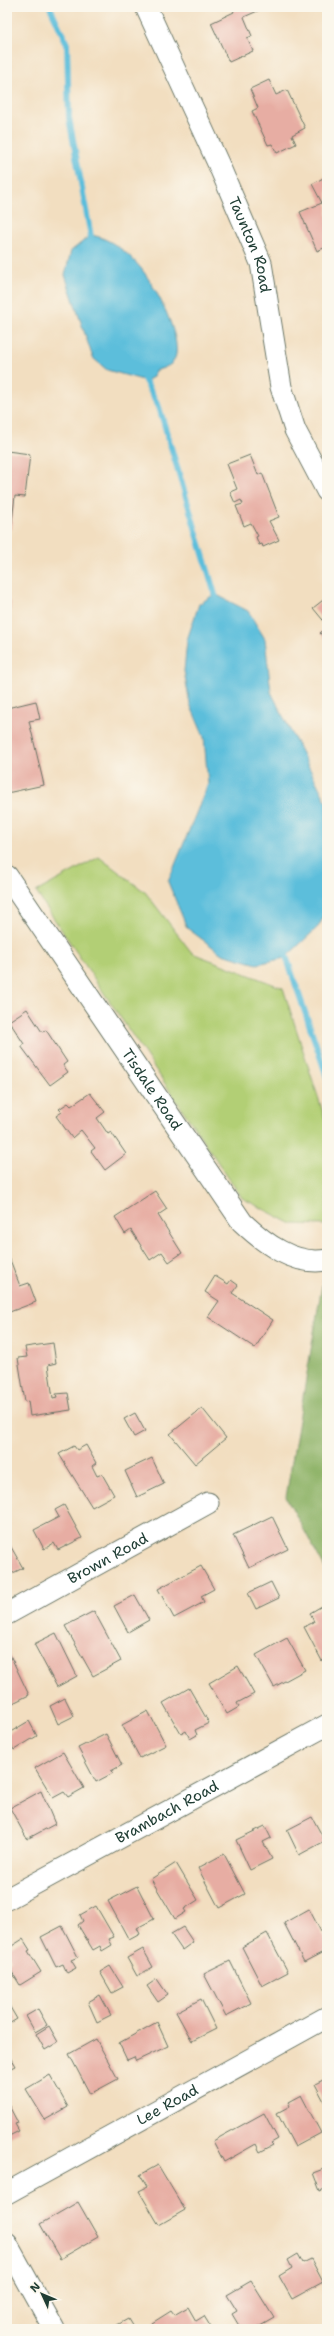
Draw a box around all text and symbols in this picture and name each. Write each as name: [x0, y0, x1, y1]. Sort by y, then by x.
street label: Taunton Road: [224, 193, 276, 295]
street label: Tisdale Road: [117, 1045, 187, 1135]
street label: Brown Road: [64, 1528, 152, 1589]
street label: Brambach Road: [112, 1776, 222, 1848]
street label: Lee Road: [133, 2080, 202, 2130]
north arrow: [22, 2274, 62, 2314]
text: N: [27, 2279, 44, 2296]

